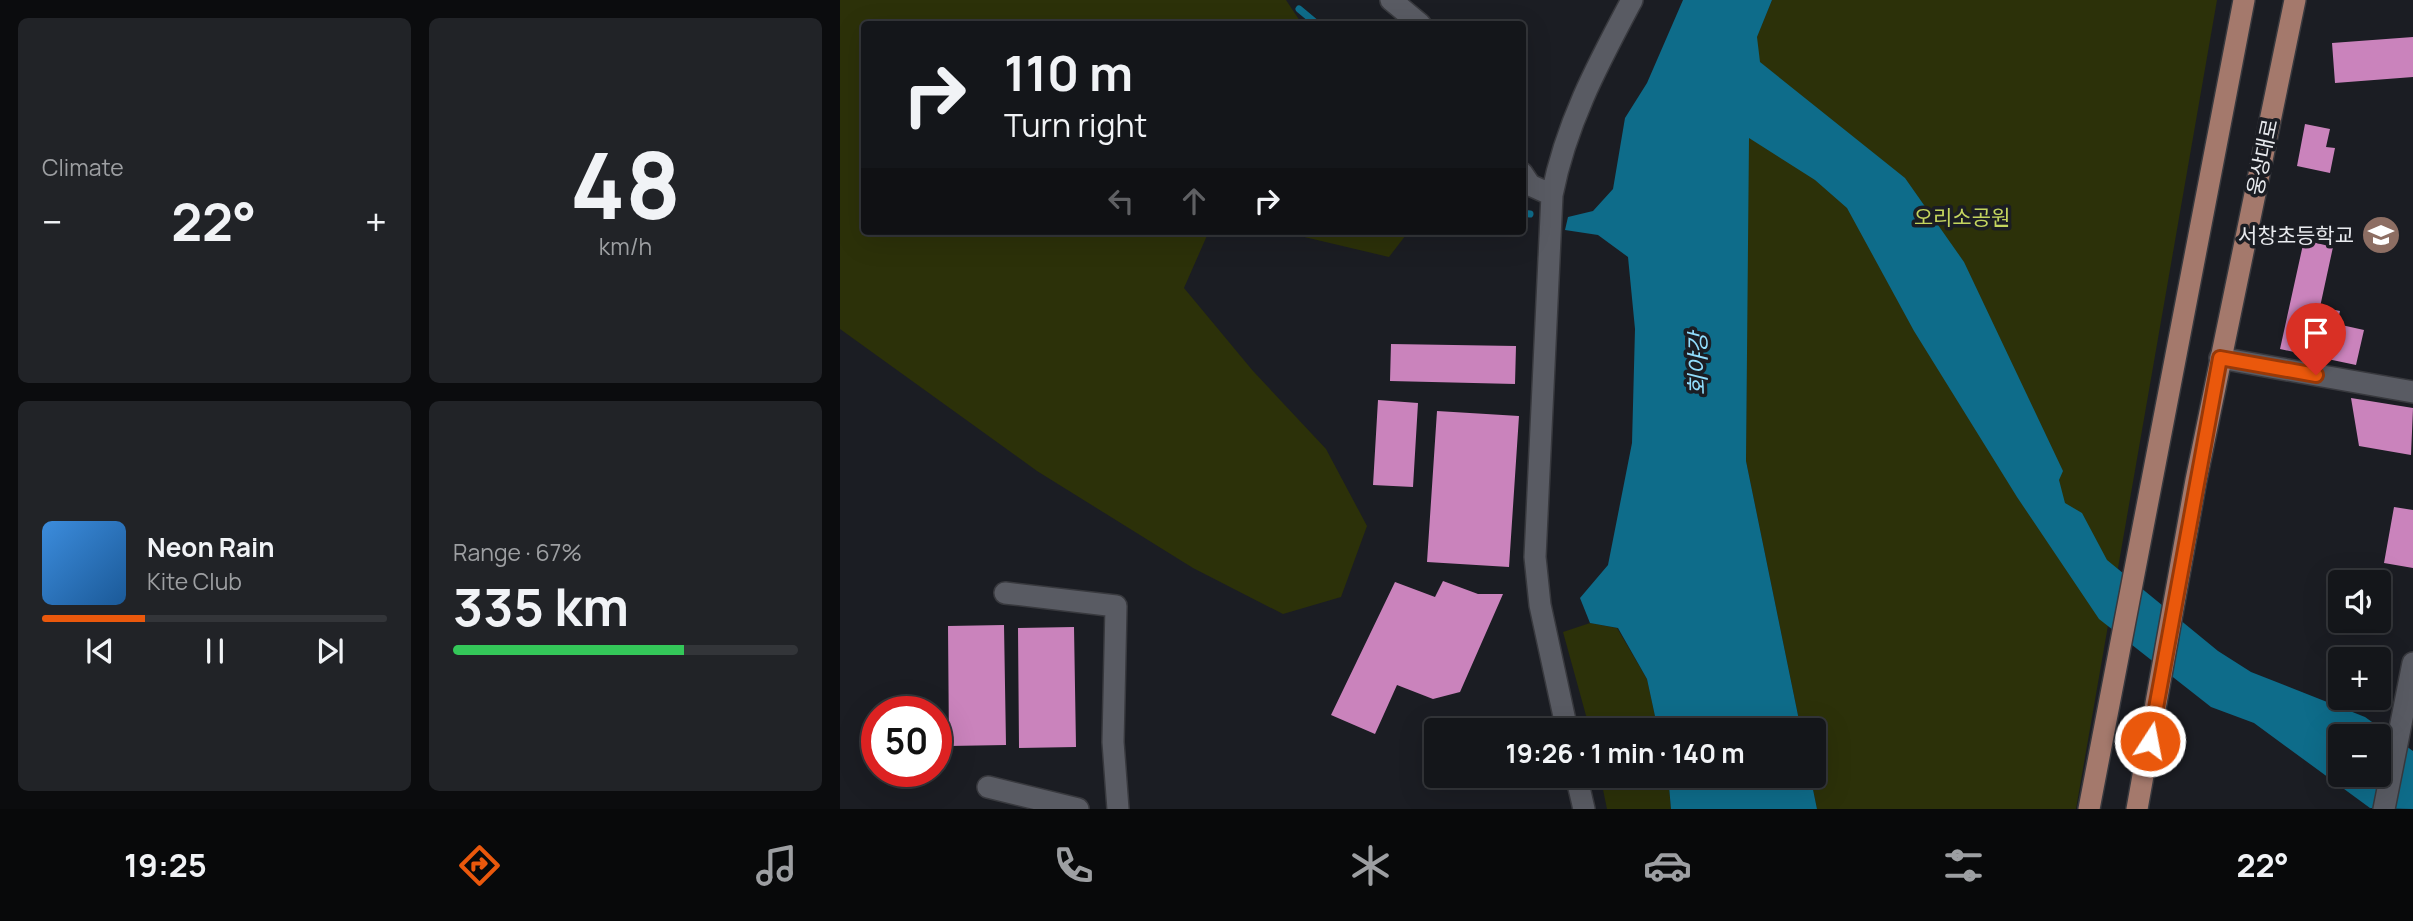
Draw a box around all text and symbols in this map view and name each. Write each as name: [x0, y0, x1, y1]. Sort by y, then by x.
text: 110 m: [1004, 39, 1133, 106]
icon: right: [889, 49, 980, 140]
text: Turn right: [1004, 103, 1147, 147]
street label: 웅상대로: [2240, 116, 2284, 198]
text: 48: [570, 122, 681, 246]
text: Climate: [42, 151, 124, 183]
icon: left: [1102, 182, 1140, 220]
icon: ahead: [1175, 182, 1213, 220]
icon: right: [1248, 182, 1286, 220]
text: 22°: [171, 186, 256, 257]
text: −: [42, 195, 63, 247]
text: +: [365, 195, 387, 247]
park label: 오리소공원: [1914, 203, 2010, 231]
school or university icon: 서창초등학교: [2360, 214, 2402, 256]
place label: 서창초등학교: [2238, 221, 2354, 249]
text: km/h: [599, 230, 652, 262]
pin: [2286, 303, 2346, 375]
icon: arrive: [2297, 314, 2335, 352]
water label: 회야강: [1681, 329, 1713, 396]
text: Neon Rain: [147, 529, 275, 565]
text: Range · 67%: [453, 536, 582, 568]
text: Kite Club: [147, 565, 242, 597]
map controls: [2328, 570, 2391, 787]
button: sound: [2328, 570, 2391, 633]
text: 335 km: [453, 571, 629, 642]
icon: previous: [81, 632, 119, 670]
icon: pause: [196, 632, 234, 670]
icon: next: [311, 632, 349, 670]
button: +: [2328, 647, 2391, 710]
speed limit sign: 50: [861, 696, 952, 787]
position arrow: [2113, 704, 2187, 778]
button: −: [2328, 724, 2391, 787]
text: 19:26 · 1 min · 140 m: [1505, 735, 1745, 771]
icon: directions: [455, 841, 504, 890]
icon: music: [752, 841, 801, 890]
icon: phone: [1049, 841, 1098, 890]
icon: climate: [1346, 841, 1395, 890]
icon: car: [1643, 841, 1692, 890]
icon: filters: [1939, 841, 1988, 890]
text: 19:25: [124, 843, 207, 887]
text: 22°: [2236, 843, 2289, 887]

